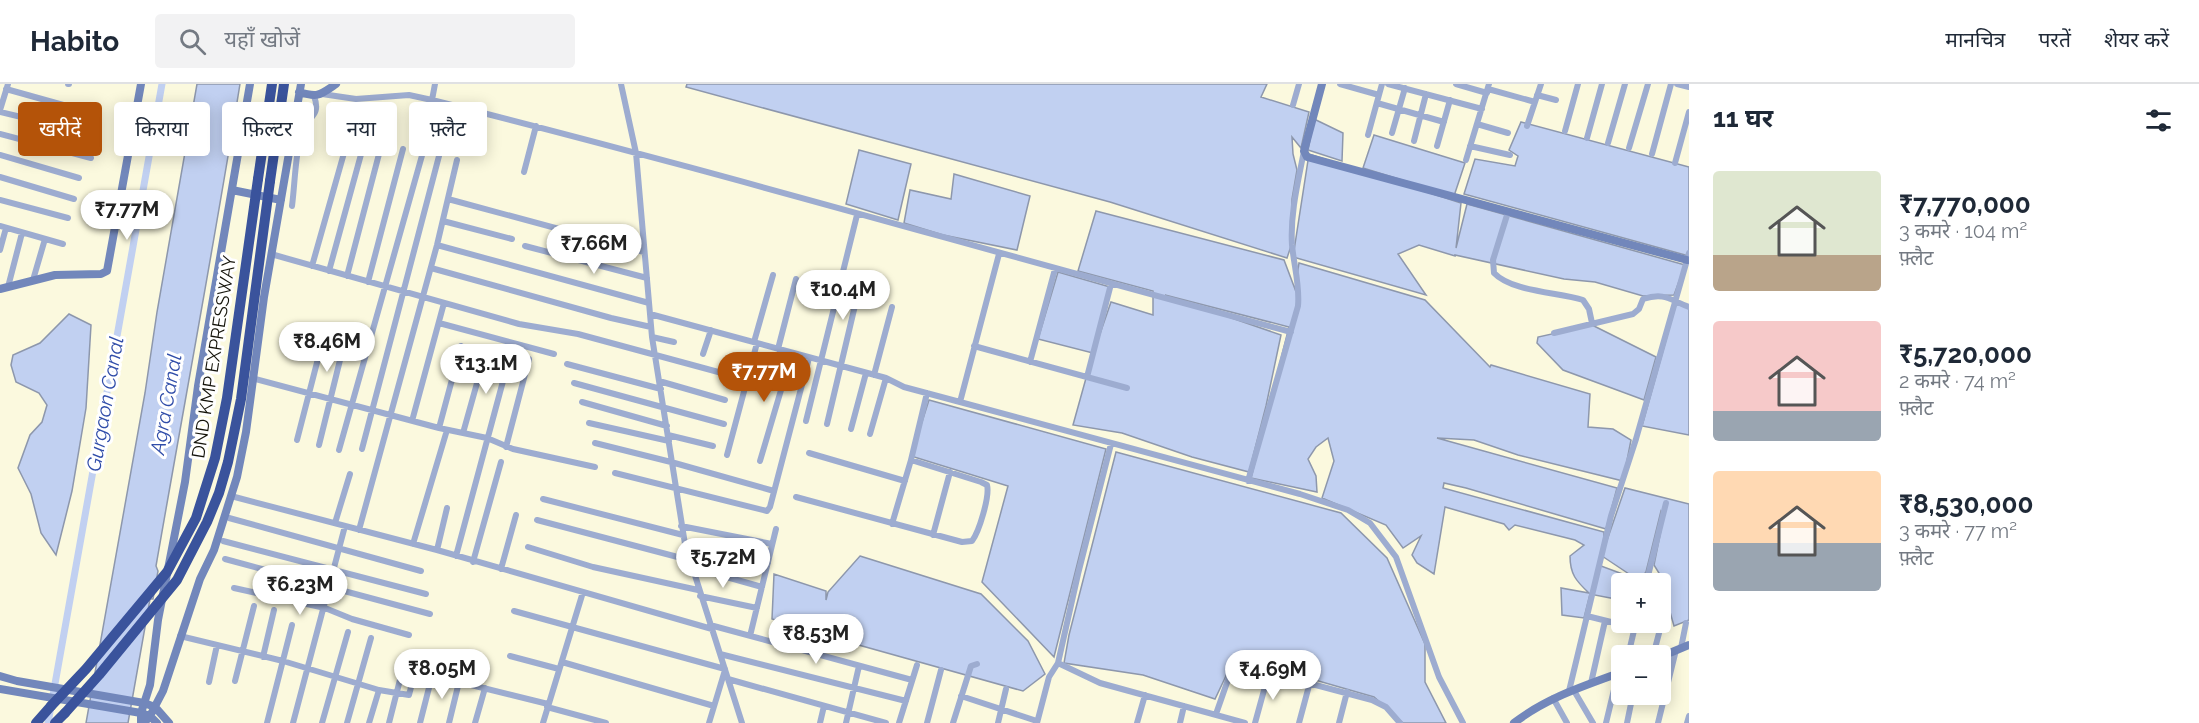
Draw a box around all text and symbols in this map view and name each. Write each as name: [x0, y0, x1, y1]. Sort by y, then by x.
search box: [155, 14, 575, 68]
text: Habito: [30, 25, 119, 58]
icon: search: [176, 25, 209, 58]
text: यहाँ खोजें: [224, 26, 300, 52]
text: मानचित्र: [1945, 27, 2005, 52]
text: परतें: [2038, 27, 2071, 52]
text: शेयर करें: [2104, 27, 2169, 52]
chip: खरीदें: [18, 102, 102, 156]
chip: किराया: [114, 102, 210, 156]
chip: फ़िल्टर: [222, 102, 314, 156]
chip: नया: [326, 102, 397, 156]
chip: फ़्लैट: [409, 102, 487, 156]
text: 11 घर: [1713, 103, 1773, 133]
icon: filters: [2142, 104, 2175, 137]
text: ₹7,770,000: [1899, 189, 2031, 219]
pin: ₹7.77M: [78, 190, 176, 241]
icon: home: [1761, 195, 1833, 267]
text: ₹7.77M: [95, 197, 159, 221]
text: 3 कमरे · 104 m²: [1899, 219, 2027, 243]
pin: ₹7.66M: [545, 224, 643, 275]
text: ₹7.66M: [561, 231, 627, 255]
text: फ़्लैट: [1899, 246, 1934, 270]
street label: DND KMP EXPRESSWAY: [187, 254, 240, 460]
pin: ₹10.4M: [794, 270, 892, 321]
text: ₹10.4M: [810, 277, 876, 301]
pin: ₹8.46M: [278, 322, 376, 373]
text: ₹8.46M: [293, 329, 361, 353]
water label: Gurgaon Canal: [81, 335, 129, 473]
text: ₹5,720,000: [1899, 339, 2032, 369]
pin: ₹13.1M: [437, 344, 535, 395]
icon: home: [1761, 345, 1833, 417]
text: ₹13.1M: [454, 351, 518, 375]
water label: Agra Canal: [145, 352, 187, 457]
pin: ₹7.77M: [715, 352, 813, 403]
text: ₹7.77M: [732, 359, 796, 383]
text: 2 कमरे · 74 m²: [1899, 369, 2016, 393]
text: फ़्लैट: [1899, 396, 1934, 420]
text: ₹8,530,000: [1899, 489, 2033, 519]
icon: home: [1761, 495, 1833, 567]
text: 3 कमरे · 77 m²: [1899, 519, 2017, 543]
pin: ₹5.72M: [674, 538, 772, 589]
text: ₹5.72M: [690, 545, 756, 569]
text: फ़्लैट: [1899, 546, 1934, 570]
pin: ₹6.23M: [251, 565, 349, 616]
text: ₹6.23M: [266, 572, 334, 596]
map controls: [1611, 573, 1671, 705]
button: +: [1611, 573, 1671, 633]
pin: ₹8.53M: [767, 614, 865, 665]
text: ₹8.53M: [783, 621, 849, 645]
button: −: [1611, 645, 1671, 705]
pin: ₹8.05M: [393, 649, 491, 700]
pin: ₹4.69M: [1224, 650, 1322, 701]
text: ₹8.05M: [408, 656, 476, 680]
text: ₹4.69M: [1239, 657, 1307, 681]

